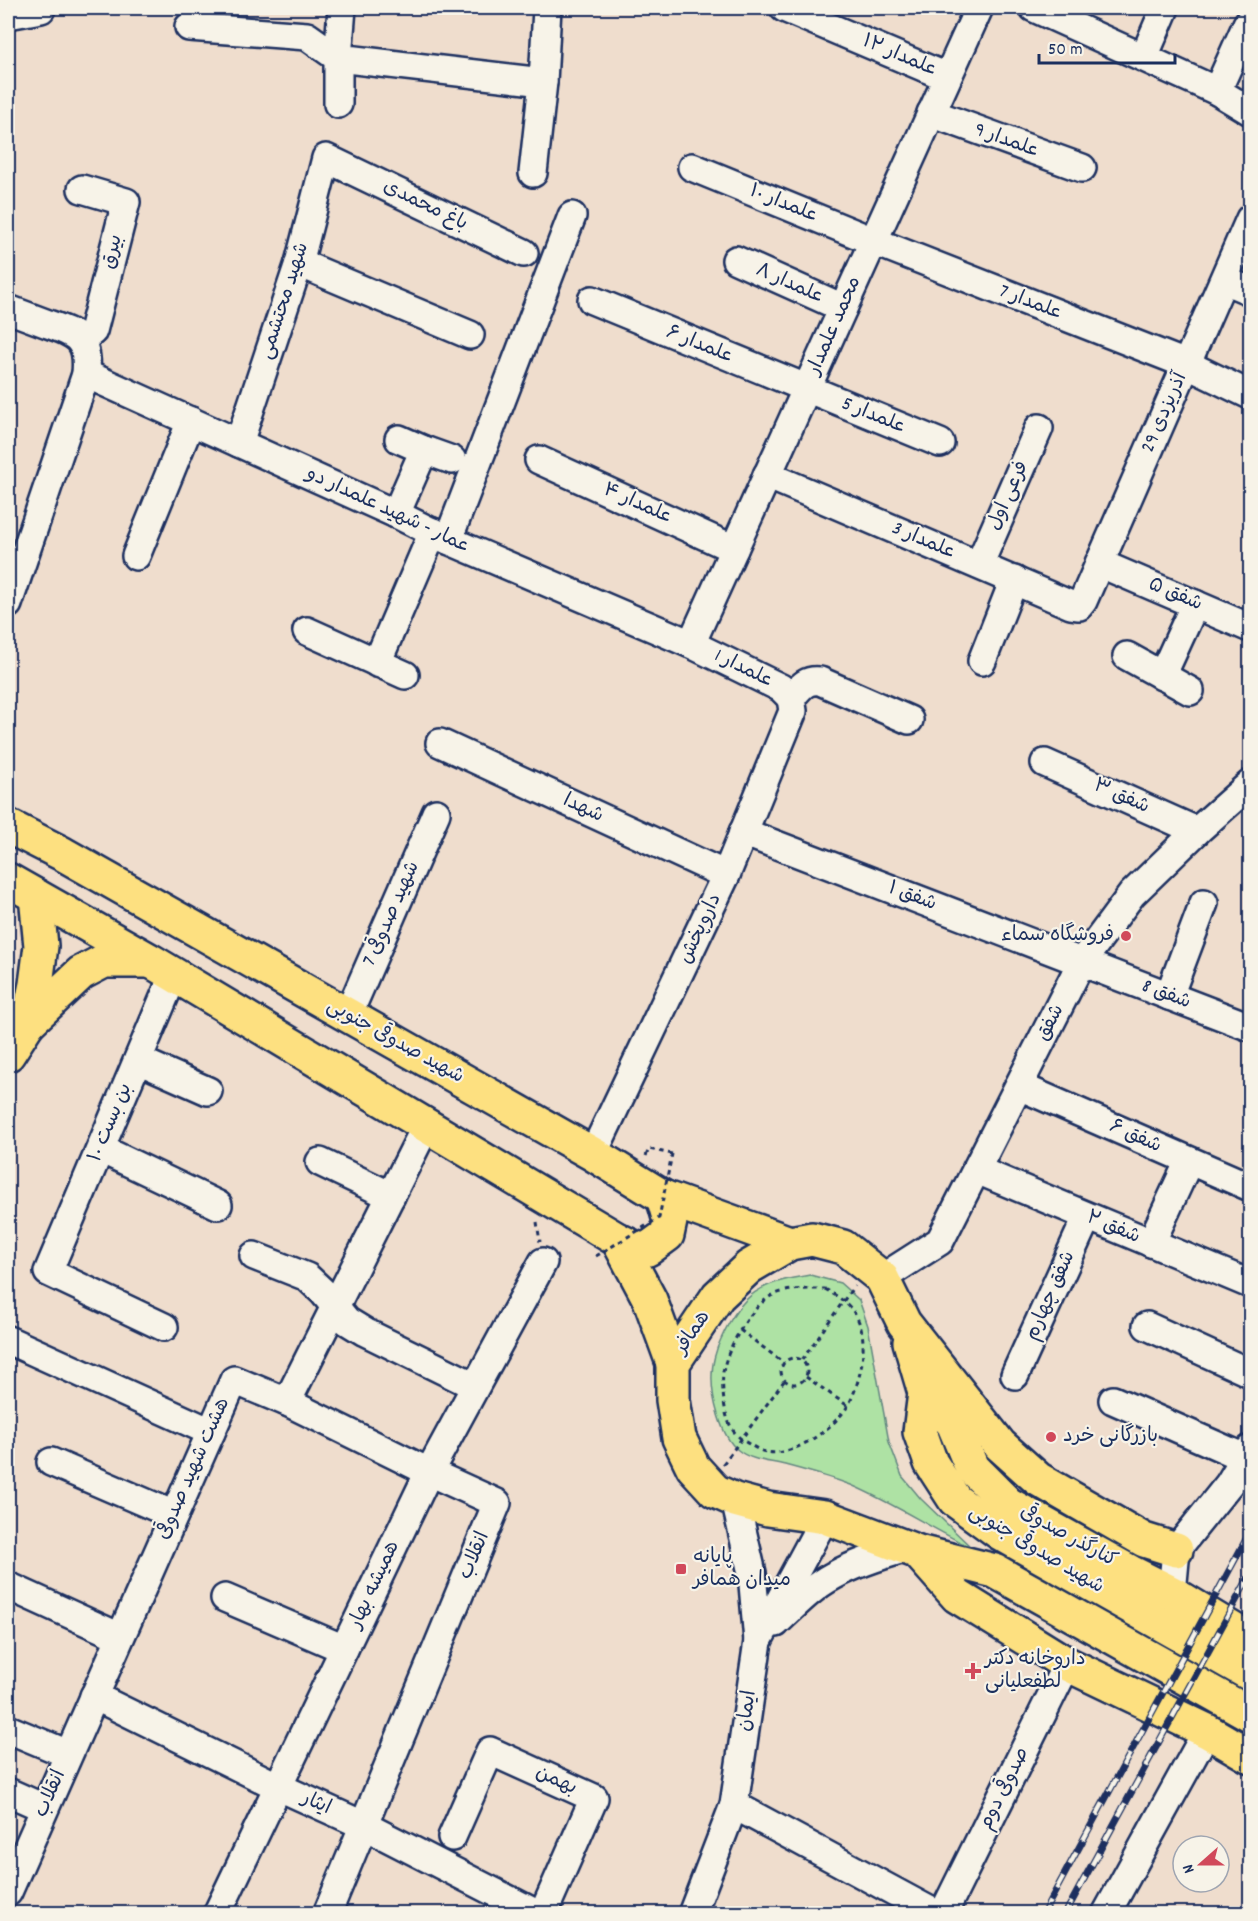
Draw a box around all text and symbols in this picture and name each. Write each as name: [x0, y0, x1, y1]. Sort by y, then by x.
scale bar: [1039, 27, 1176, 65]
street label: علمدار ۱۲: [858, 28, 940, 84]
text: 50 m: [1048, 38, 1083, 63]
street label: علمدار 9: [970, 116, 1042, 166]
street label: باغ محمدی: [378, 173, 472, 239]
street label: علمدار ۱۰: [745, 178, 821, 230]
street label: بیرق: [95, 232, 131, 272]
street label: شهید محتشمی: [253, 239, 317, 363]
street label: علمدار ۸: [751, 257, 827, 311]
street label: محمد علمدار: [800, 272, 869, 382]
street label: علمدار 7: [995, 278, 1065, 328]
street label: علمدار ۶: [662, 319, 736, 371]
street label: آذریزدی 29: [1135, 368, 1196, 458]
street label: علمدار 5: [837, 391, 909, 441]
street label: فرعی اول: [981, 457, 1037, 535]
street label: عمار - شهید علمدار دو: [300, 460, 475, 561]
street label: علمدار ۴: [598, 477, 676, 531]
street label: علمدار 3: [887, 515, 959, 567]
street label: شفق ۵: [1144, 571, 1206, 619]
street label: علمدار 1: [709, 643, 777, 695]
street label: شفق ۳: [1088, 772, 1154, 822]
street label: شهدا: [558, 787, 608, 831]
street label: شهید صدوقی 7: [355, 856, 428, 971]
street label: شفق ۱: [884, 875, 940, 919]
street label: داروپخش: [672, 889, 730, 969]
place label: فروشگاه سماء: [1001, 922, 1114, 950]
marker: فروشگاه سماء: [1119, 929, 1133, 943]
street label: شفق 8: [1137, 973, 1195, 1017]
street label: شهید صدوقی جنوبی: [321, 991, 470, 1091]
street label: شفق: [1030, 1000, 1072, 1046]
street label: بن بست ۱۰: [82, 1079, 140, 1167]
street label: شفق ۶: [1104, 1113, 1166, 1161]
street label: شفق ۲: [1082, 1204, 1144, 1252]
street label: شفق چهارم: [1019, 1247, 1083, 1345]
street label: همافر: [667, 1305, 718, 1362]
street label: هشت شهید صدوقی: [148, 1393, 238, 1544]
place label: بازرگانی خرد: [1063, 1423, 1158, 1451]
marker: بازرگانی خرد: [1044, 1430, 1058, 1444]
street label: شهید صدوقی جنوبی: [963, 1497, 1110, 1602]
street label: کنارگذر صدوقی: [1014, 1497, 1123, 1575]
street label: انقلاب: [452, 1528, 498, 1584]
street label: همیشه بهار: [342, 1536, 408, 1635]
place label: پایانه میدان همافر: [691, 1544, 791, 1595]
marker: پایانه میدان همافر: [674, 1562, 688, 1576]
place label: داروخانه دکتر لطفعلیانی: [983, 1646, 1086, 1697]
marker: داروخانه دکتر لطفعلیانی: [966, 1664, 980, 1678]
street label: ایمان: [731, 1689, 765, 1733]
street label: صدوقی دوم: [971, 1742, 1037, 1835]
street label: بهمن: [531, 1759, 581, 1803]
street label: انقلاب: [28, 1766, 74, 1822]
street label: ایثار: [295, 1784, 335, 1823]
north arrow: [1171, 1834, 1231, 1894]
text: N: [1177, 1861, 1201, 1876]

